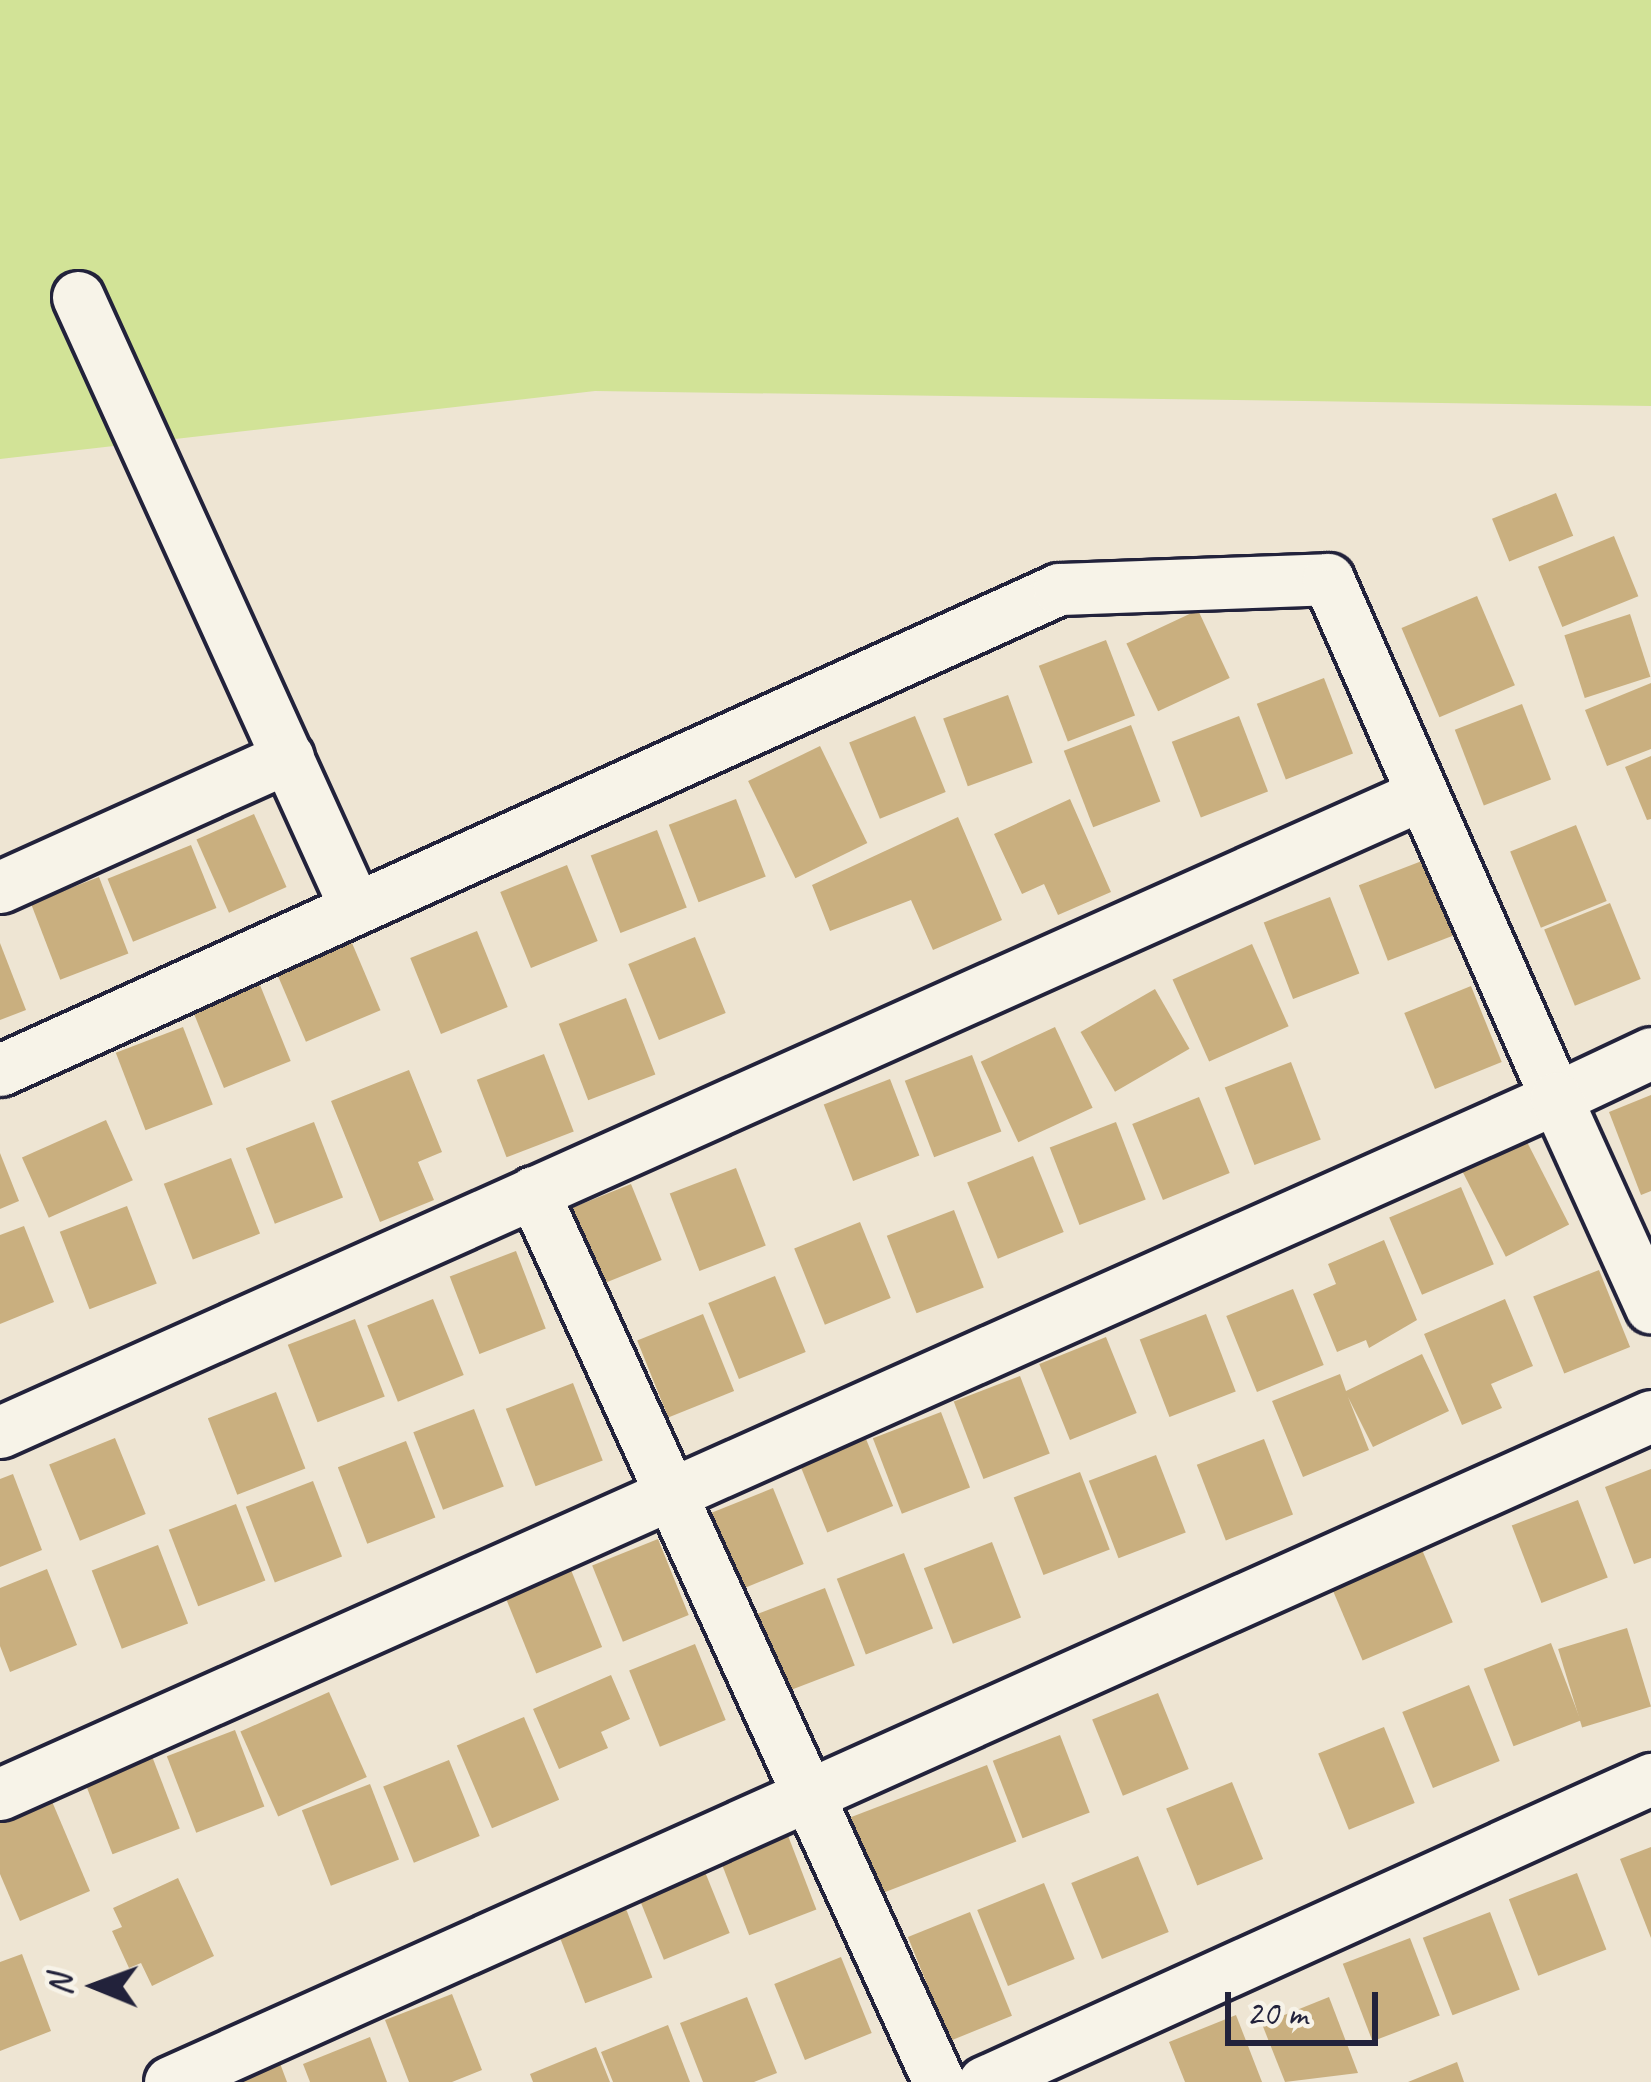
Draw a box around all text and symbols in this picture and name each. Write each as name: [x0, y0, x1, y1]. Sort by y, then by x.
north arrow: [36, 1926, 156, 2046]
scale bar: [1231, 1968, 1384, 2042]
text: N: [39, 1975, 81, 1996]
text: 20 m: [1246, 1990, 1307, 2036]

